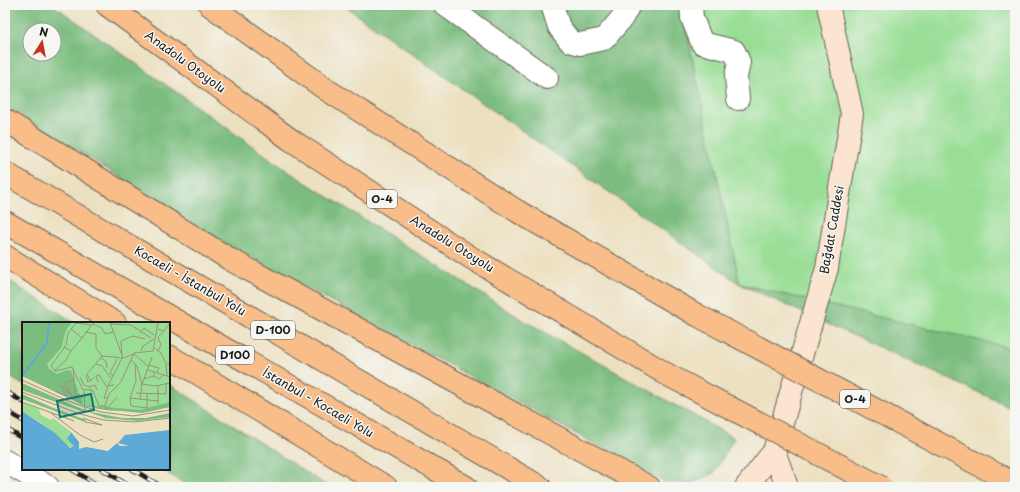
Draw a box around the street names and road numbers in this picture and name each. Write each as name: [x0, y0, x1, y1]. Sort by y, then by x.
street label: Anadolu Otoyolu: [141, 26, 230, 97]
street label: Bağdat Caddesi: [814, 184, 848, 275]
road number: O-4: [367, 190, 397, 208]
street label: Anadolu Otoyolu: [407, 210, 498, 276]
street label: Kocaeli - İstanbul Yolu: [131, 241, 250, 320]
road number: D-100: [251, 321, 295, 339]
road number: D100: [216, 346, 254, 364]
street label: İstanbul - Kocaeli Yolu: [260, 363, 377, 441]
road number: O-4: [840, 390, 870, 408]

